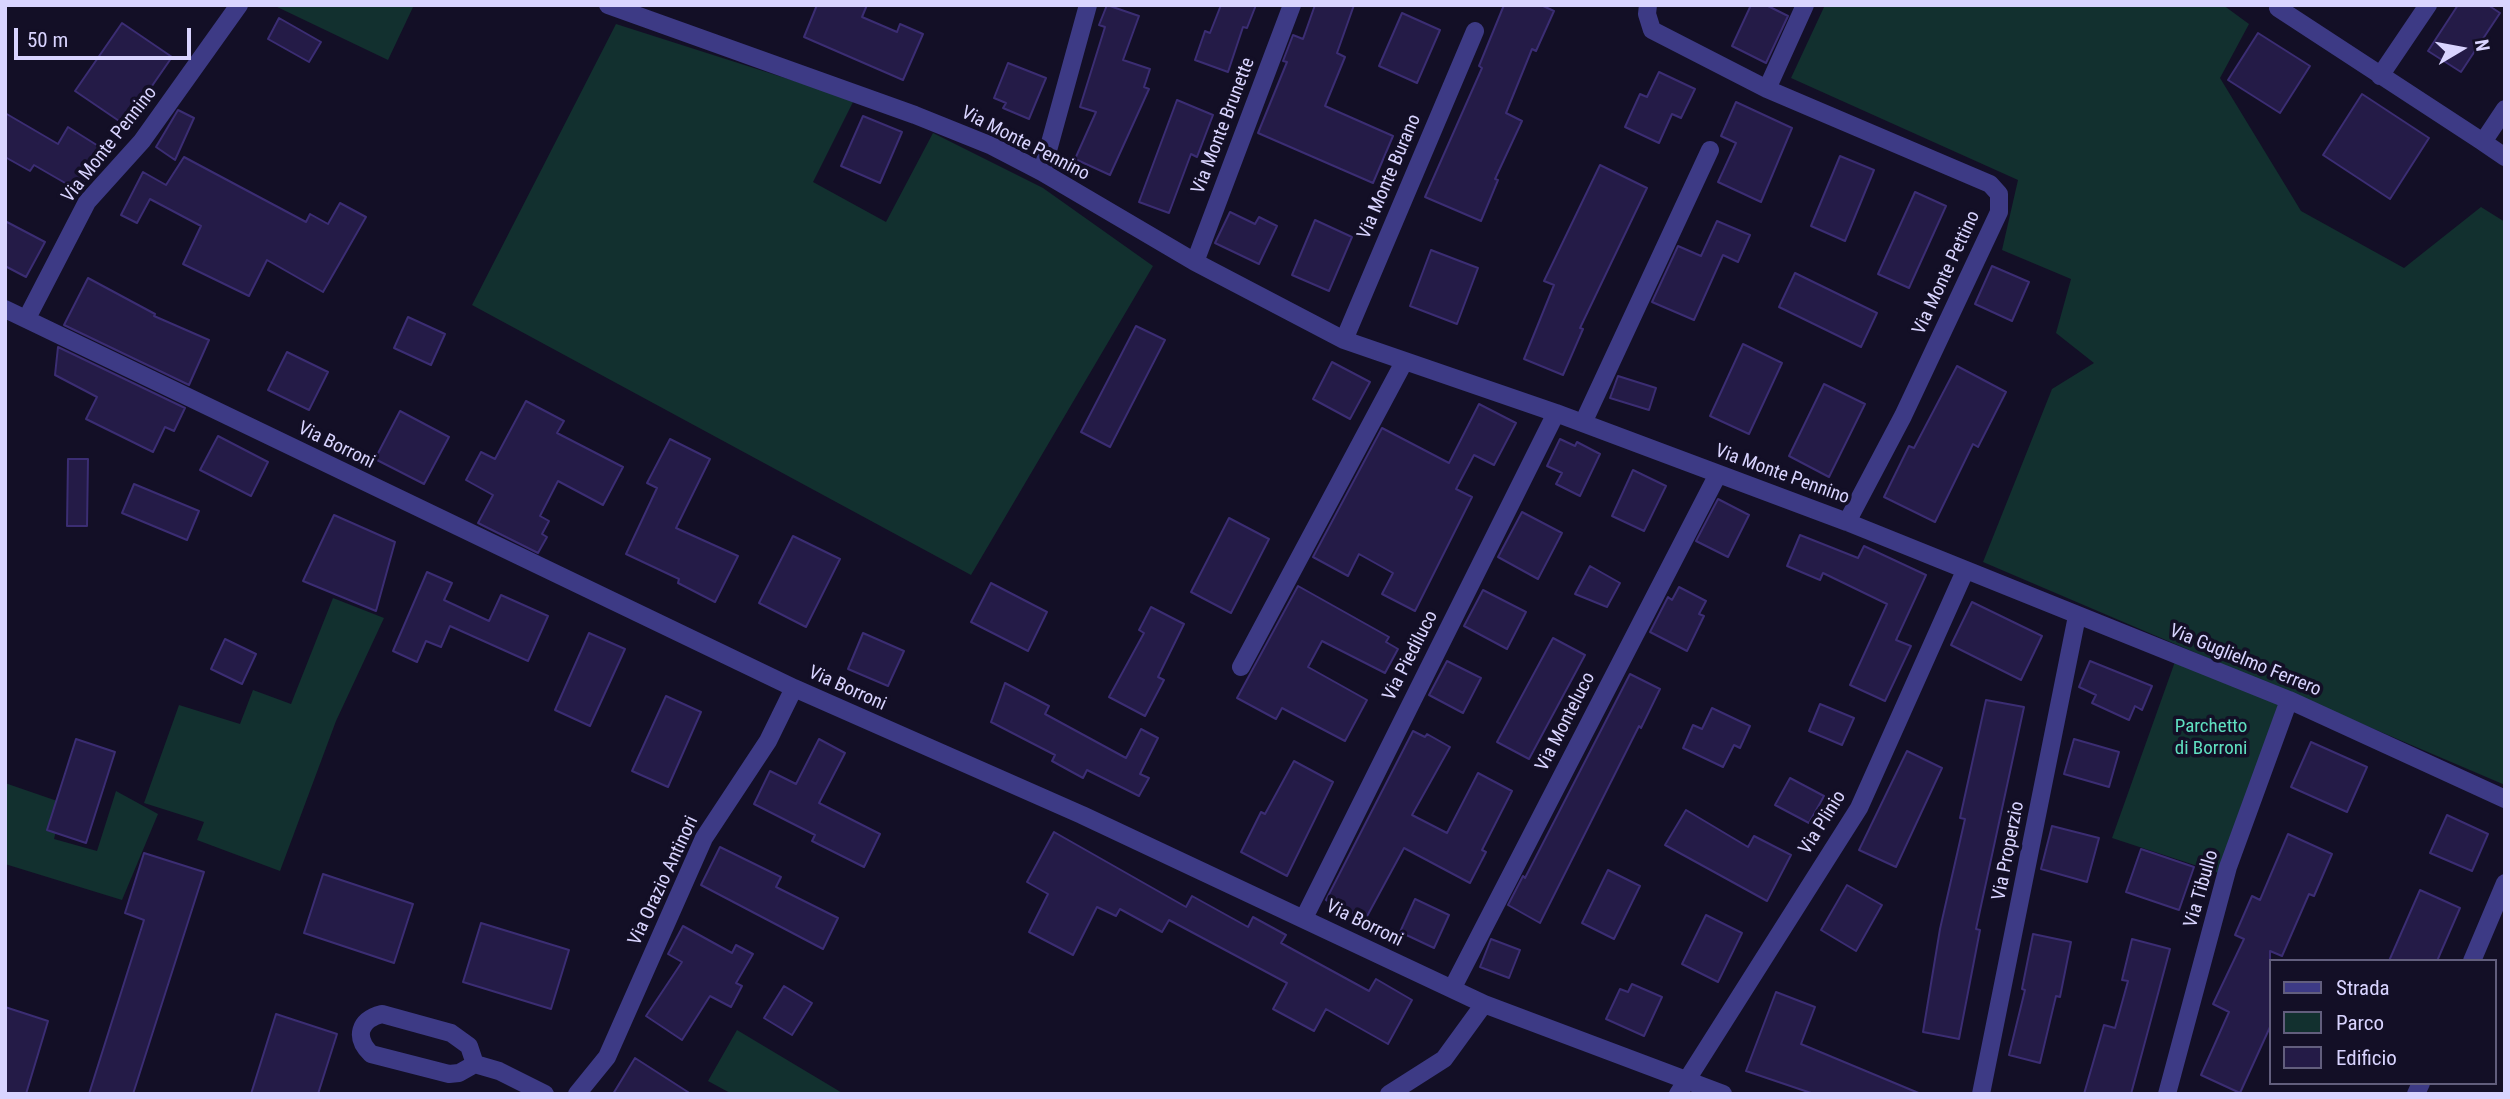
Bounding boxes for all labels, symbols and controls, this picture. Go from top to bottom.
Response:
scale bar [18,14,194,58]
north arrow [2426,14,2496,84]
text: 50 m [27,28,68,52]
text: N [2470,38,2495,53]
street label: Via Monte Brunette [1188,55,1260,197]
street label: Via Monte Pennino [58,82,162,208]
street label: Via Monte Pennino [957,102,1093,186]
street label: Via Monte Burano [1353,111,1427,243]
street label: Via Monte Pettino [1908,207,1986,339]
street label: Via Borroni [294,418,378,474]
street label: Via Monte Pennino [1712,440,1852,510]
street label: Via Piediluco [1379,607,1443,705]
street label: Via Guglielmo Ferrero [2166,620,2324,702]
street label: Via Borroni [805,662,889,716]
street label: Via Monteluco [1531,669,1601,775]
park label: Parchetto di Borroni [2175,716,2247,760]
street label: Via Plinio [1795,787,1851,859]
street label: Via Properzio [1988,800,2030,902]
street label: Via Orazio Antinori [624,813,704,949]
street label: Via Tibullo [2180,848,2224,930]
street label: Via Borroni [1322,896,1406,952]
legend [2268,959,2496,1085]
text: Strada [2336,976,2390,1000]
text: Parco [2336,1011,2384,1035]
text: Edificio [2336,1046,2397,1070]

